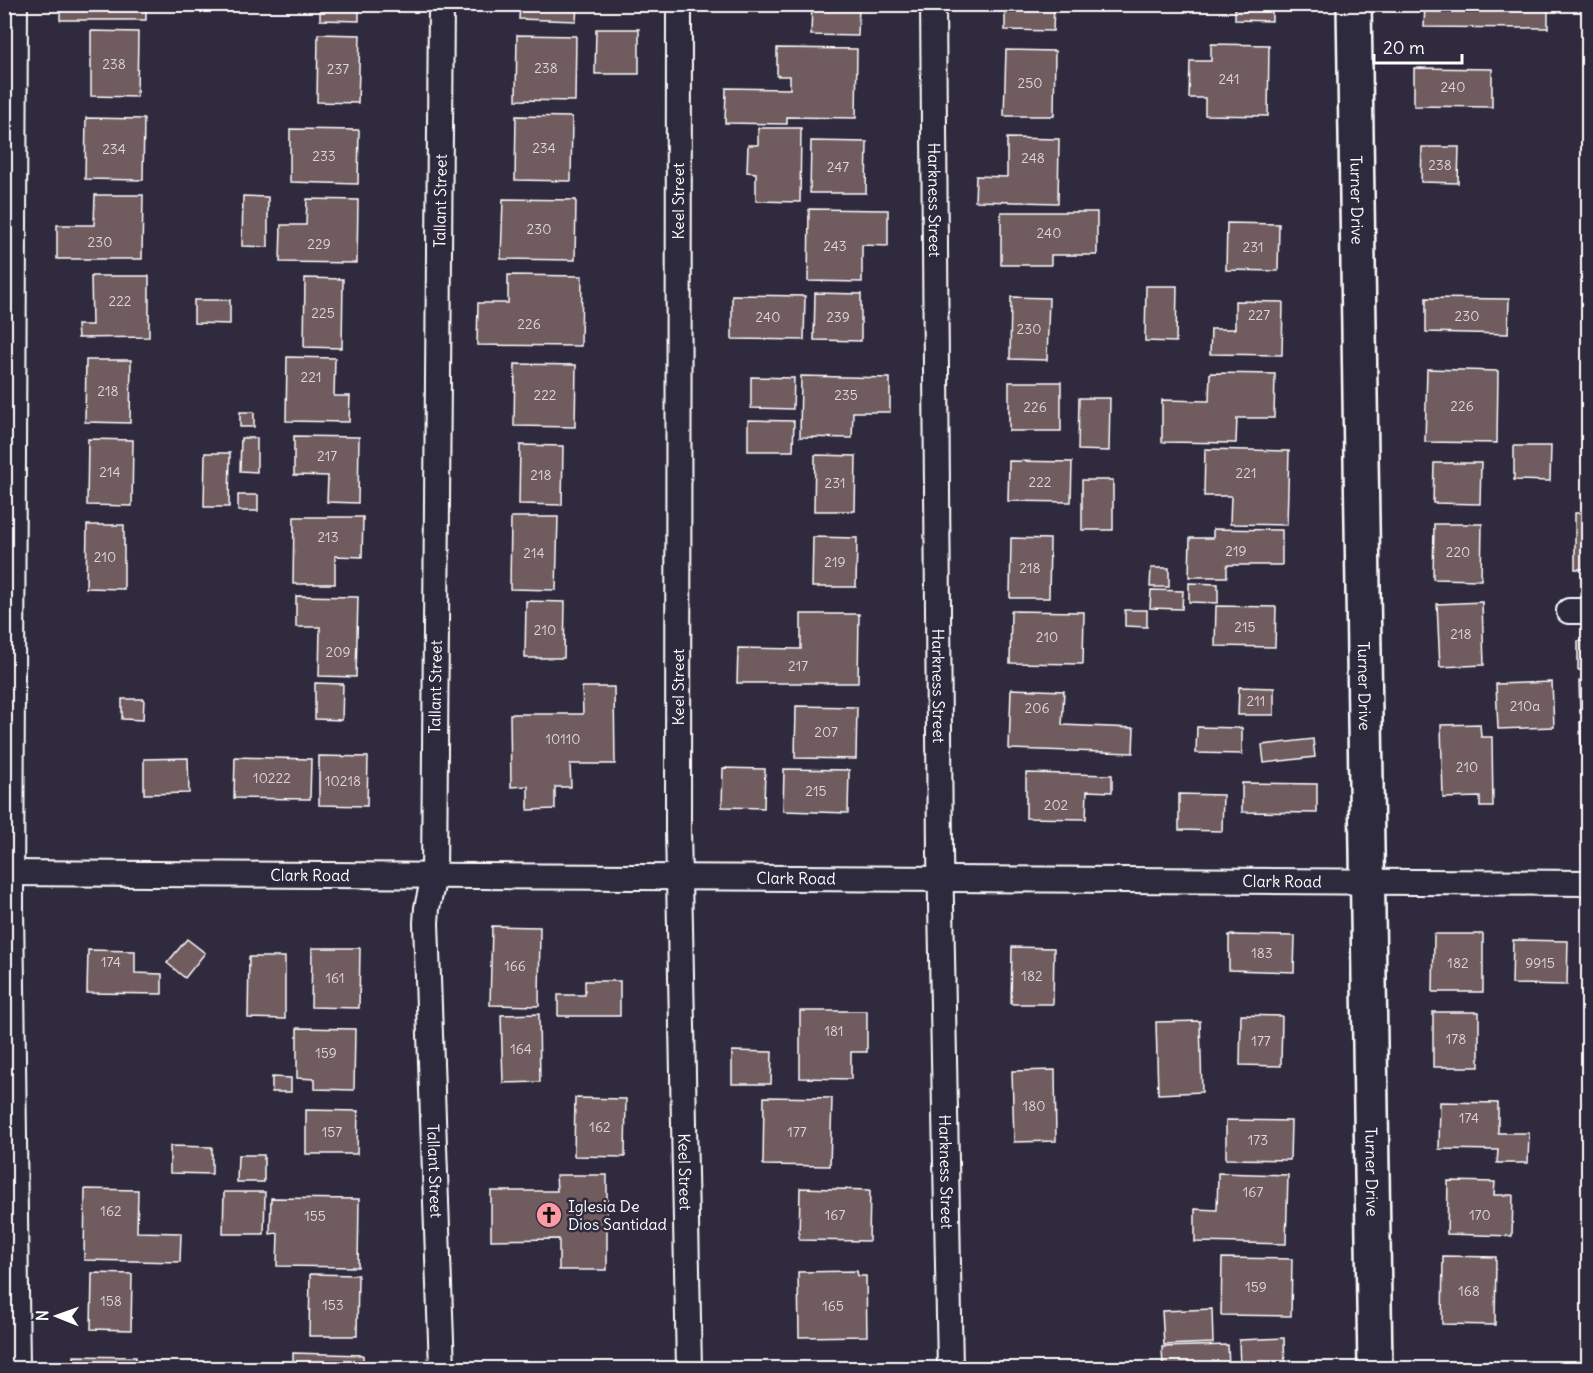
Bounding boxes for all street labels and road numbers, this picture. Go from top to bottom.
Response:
street label: Harkness Street [924,143,945,258]
street label: Tallant Street [429,153,451,248]
street label: Turner Drive [1346,155,1368,245]
street label: Keel Street [668,162,688,239]
street label: Harkness Street [928,629,949,744]
street label: Tallant Street [424,639,446,734]
street label: Turner Drive [1354,641,1375,731]
street label: Keel Street [668,648,688,725]
street label: Clark Road [270,865,350,885]
street label: Clark Road [756,868,836,888]
street label: Clark Road [1242,871,1322,891]
street label: Harkness Street [935,1115,957,1230]
street label: Tallant Street [423,1124,447,1219]
street label: Turner Drive [1361,1127,1383,1217]
street label: Keel Street [674,1133,696,1211]

